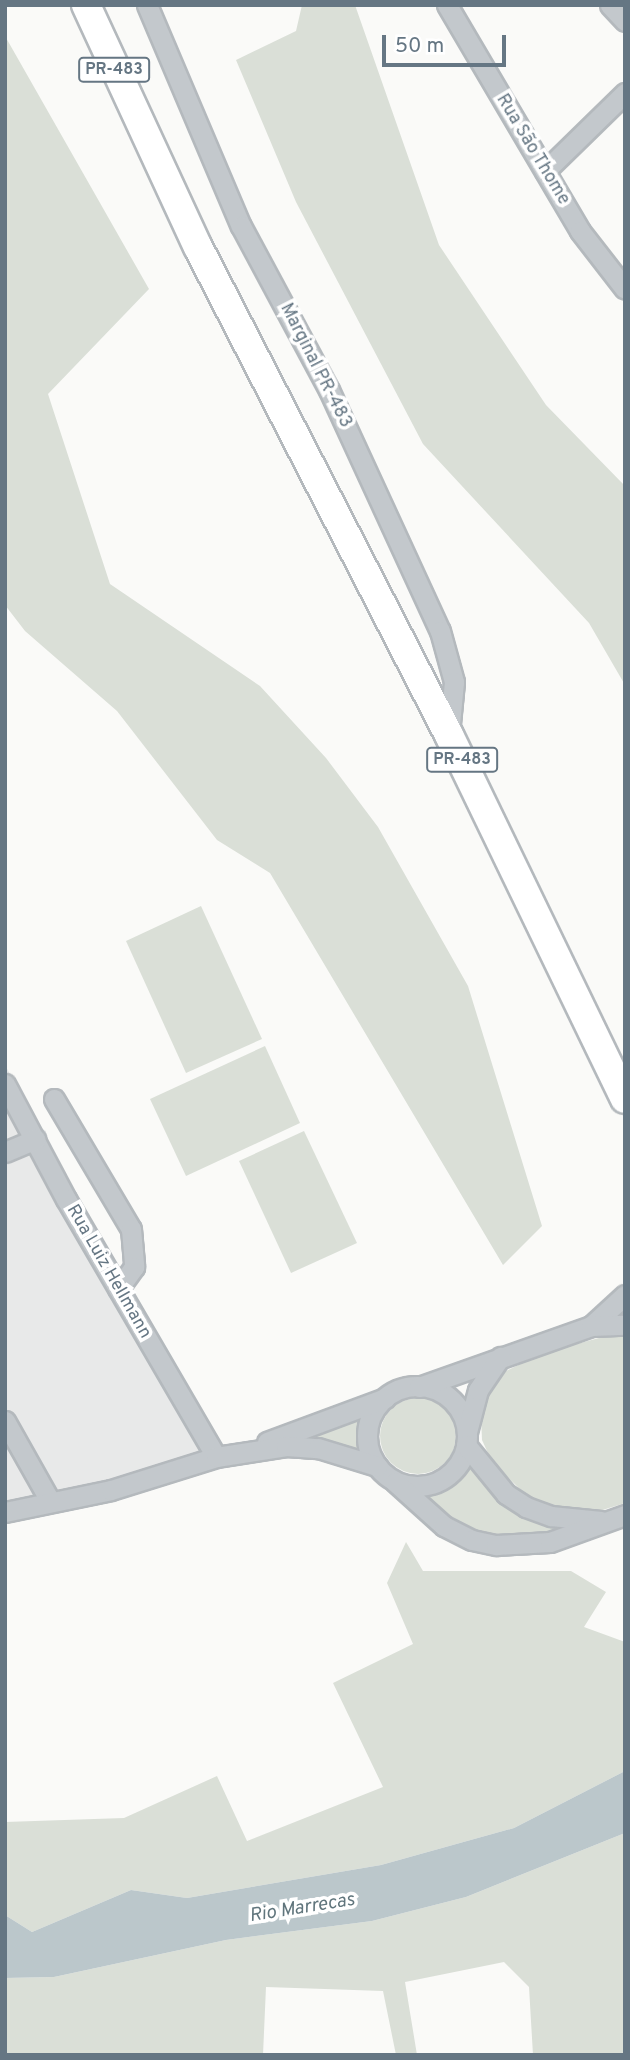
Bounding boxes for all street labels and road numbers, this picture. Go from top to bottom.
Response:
road number: PR-483 [77,58,151,82]
street label: Rua São Thome [490,90,574,210]
street label: Marginal PR-483 [274,300,356,432]
road number: PR-483 [425,748,499,772]
street label: Rua Luiz Hellmann [61,1201,155,1343]

